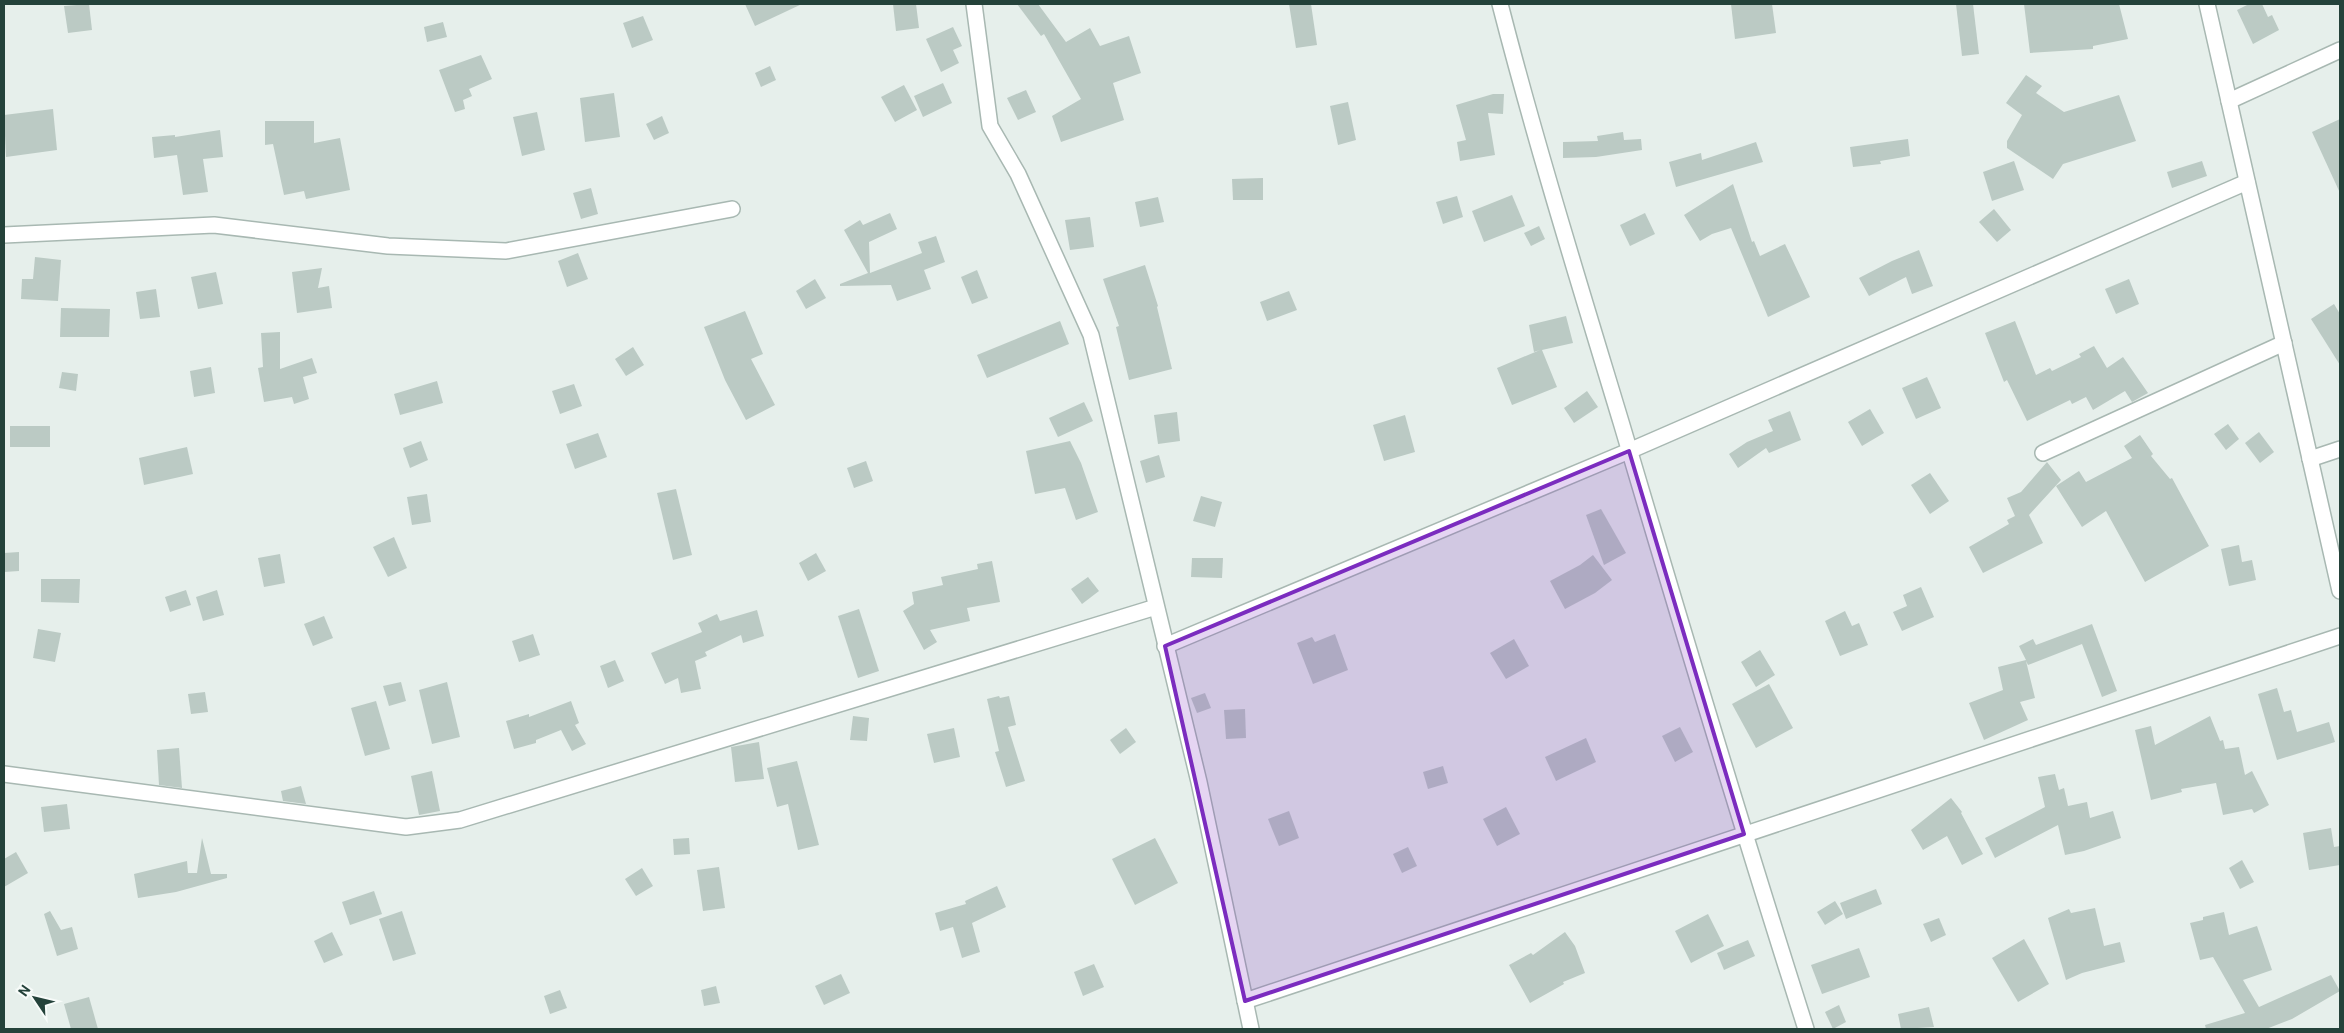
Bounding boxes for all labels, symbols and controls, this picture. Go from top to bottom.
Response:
north arrow [10,973,60,1023]
text: N [15,982,34,999]

